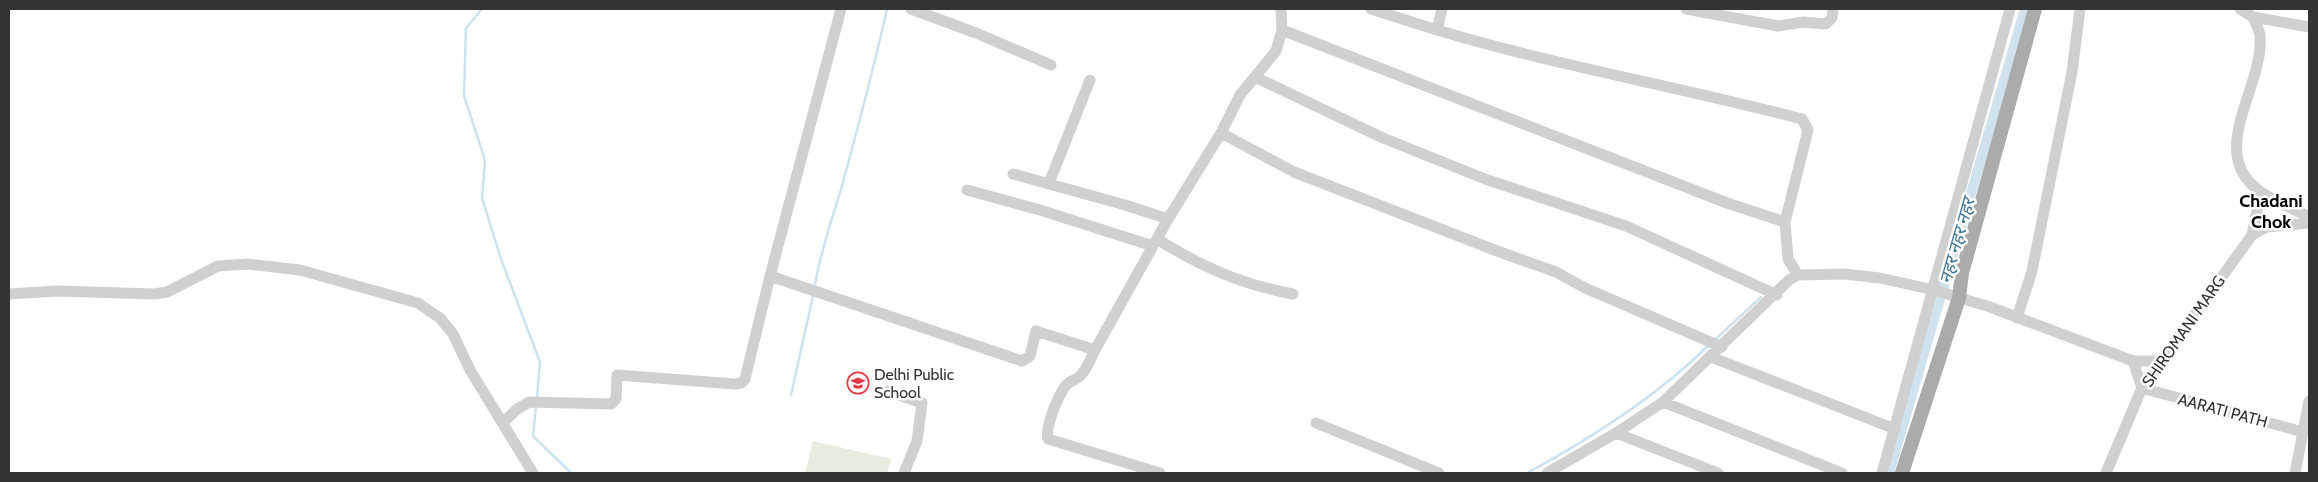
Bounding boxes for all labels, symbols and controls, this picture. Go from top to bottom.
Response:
district label: Chadani Chok [2239,190,2303,233]
water label: नहर नहर नहर [1934,192,1981,286]
street label: SHIROMANI MARG [2138,272,2229,391]
place label: Delhi Public School [874,365,954,402]
school or university icon: Delhi Public School [846,371,870,395]
street label: AARATI PATH [2176,389,2270,432]

